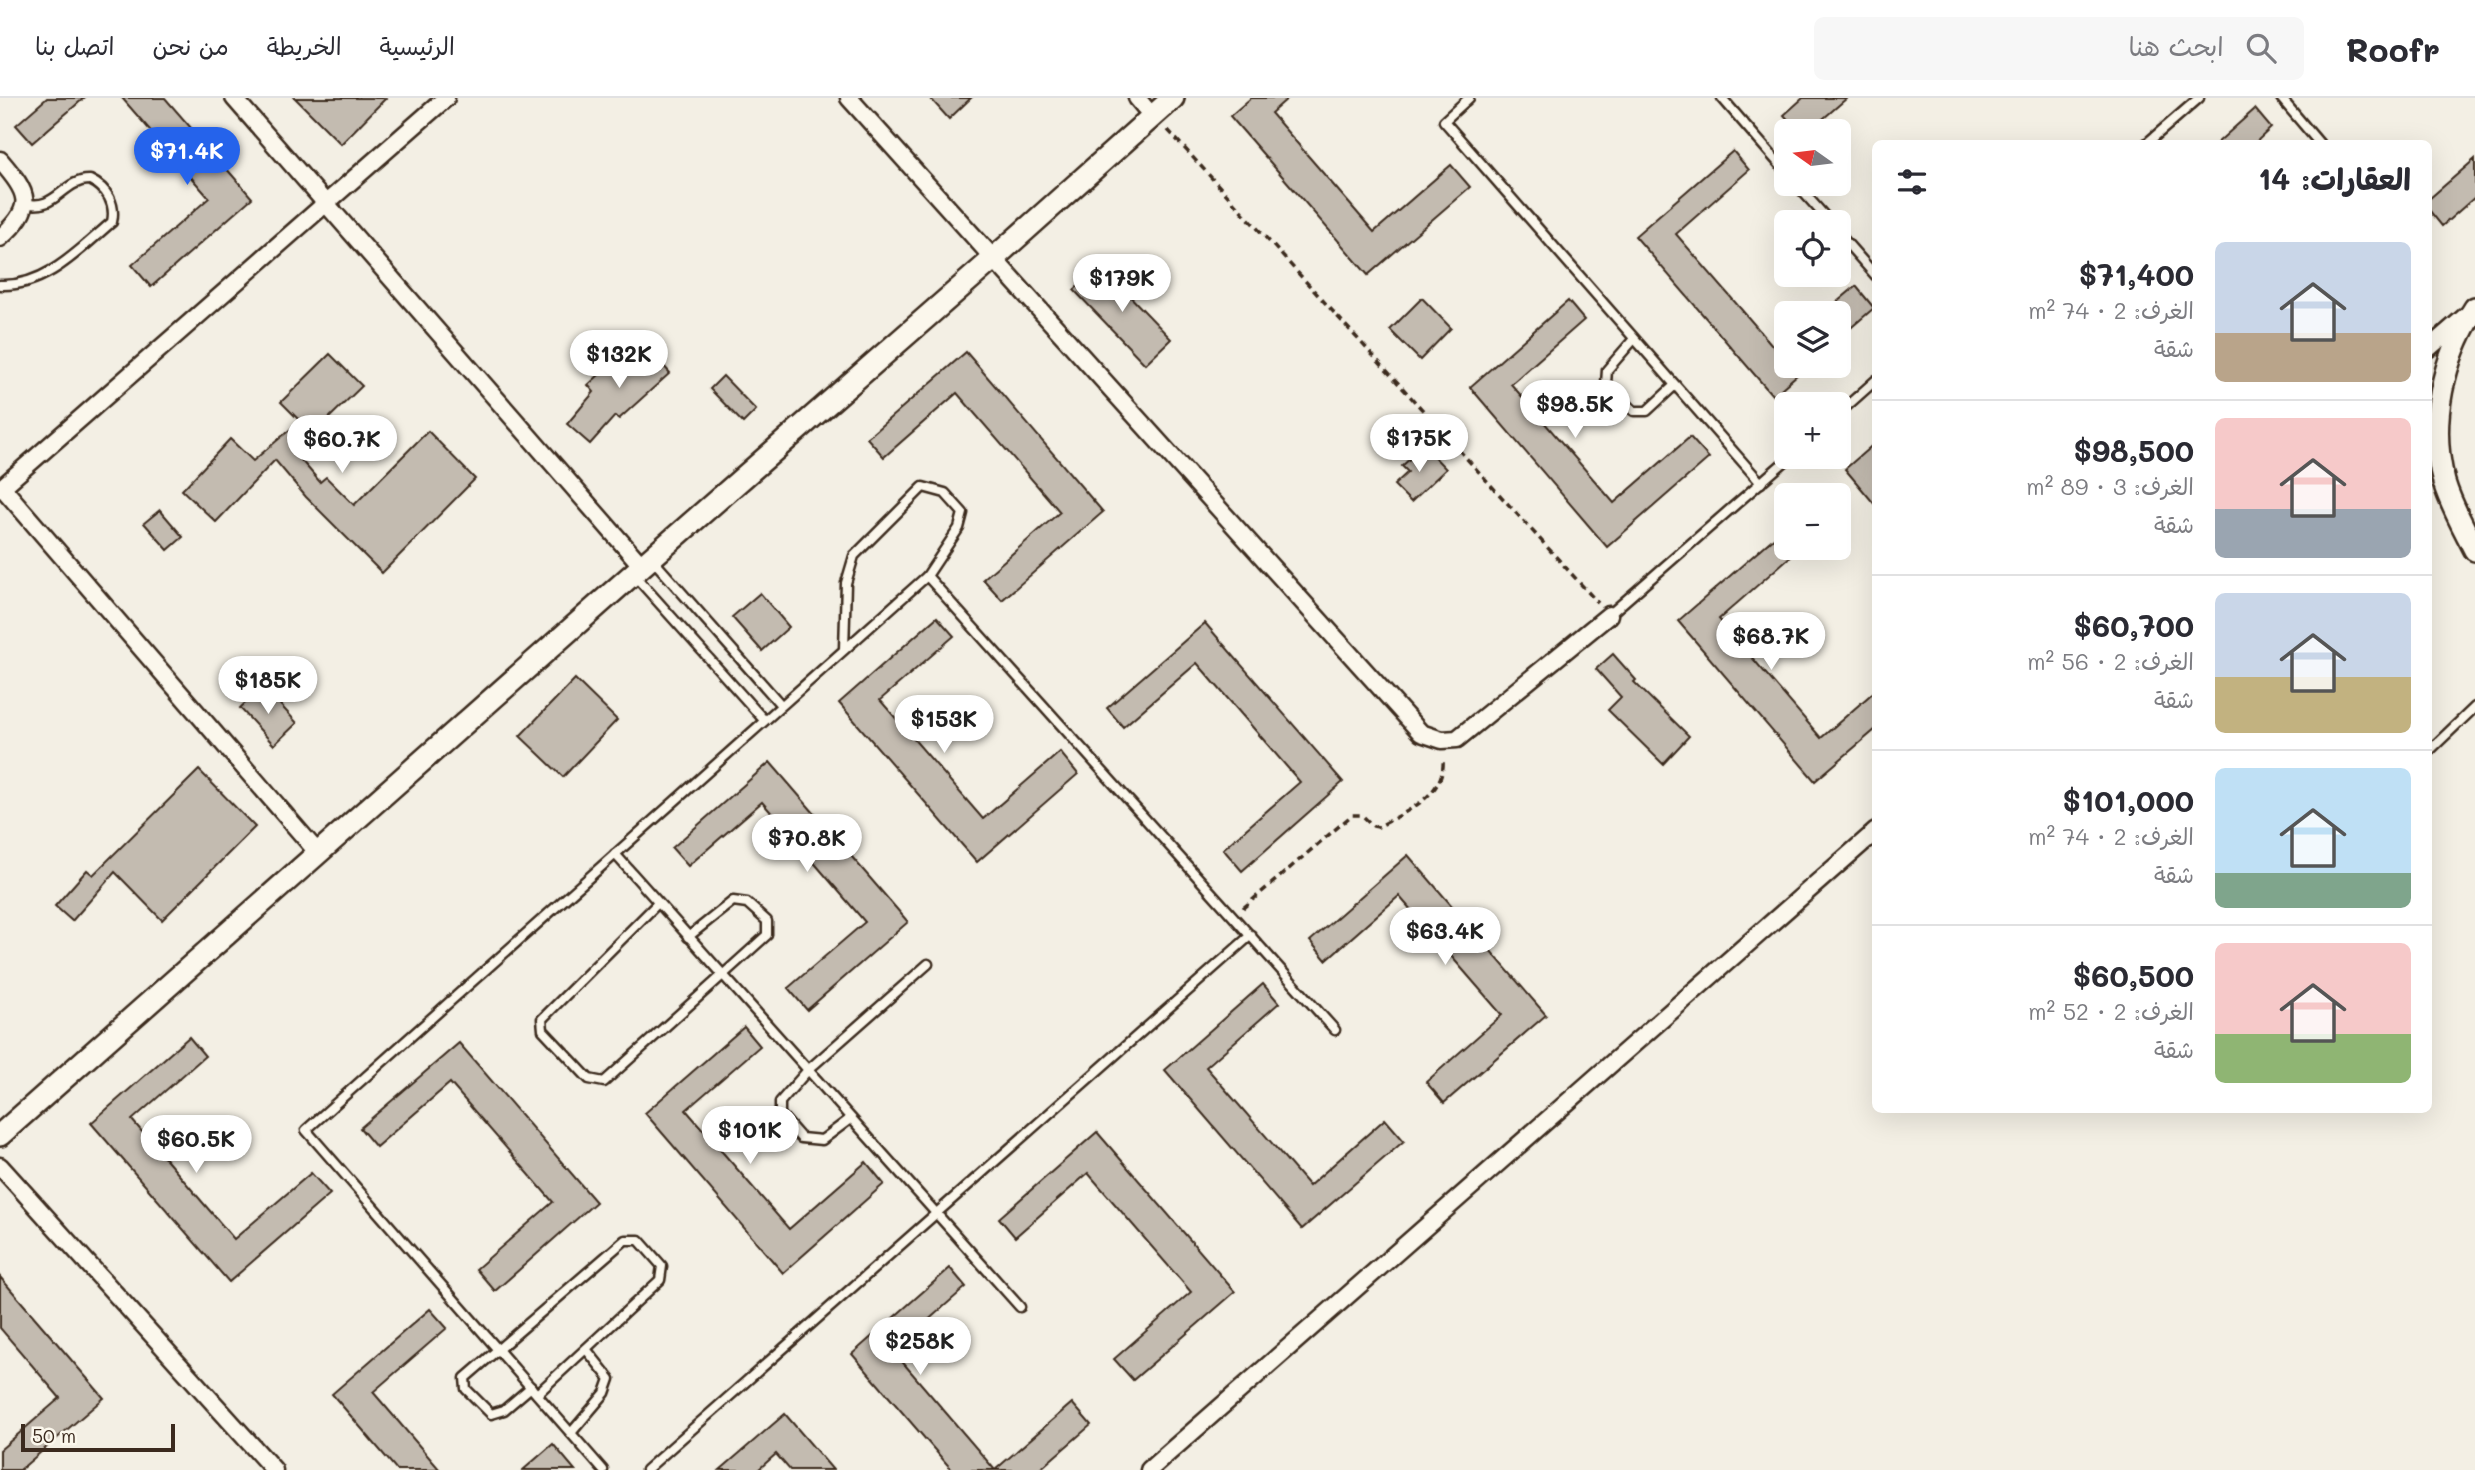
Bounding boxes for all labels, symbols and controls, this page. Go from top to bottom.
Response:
search box [1814,17,2304,80]
text: Roofr [2346,27,2440,70]
text: ابحث هنا [2129,29,2224,63]
icon: search [2242,29,2280,67]
text: اتصل بنا [35,30,114,61]
text: من نحن [152,30,229,61]
text: الخريطة [267,30,342,61]
text: الرئيسية [380,30,455,61]
north arrow [1774,119,1852,196]
map controls [1774,119,1851,560]
pin: $71.4K [130,127,244,187]
text: $71.4K [150,135,224,165]
text: العقارات: 14 [2258,158,2411,198]
icon: filters [1893,163,1931,201]
button: locate [1774,210,1851,287]
pin: $179K [1073,254,1171,314]
text: $71,400 [2079,254,2194,294]
text: $179K [1089,262,1155,292]
icon: home [2271,270,2355,354]
text: الغرف: 2 · 74 m² [2028,295,2194,325]
button: layers [1774,301,1851,378]
pin: $132K [570,330,668,390]
text: شقة [2154,333,2194,363]
text: $132K [586,338,652,368]
pin: $98.5K [1518,380,1632,440]
text: $98.5K [1536,388,1614,418]
button: + [1774,392,1851,469]
pin: $175K [1370,414,1468,474]
pin: $60.7K [285,416,399,475]
text: $175K [1386,422,1452,452]
text: $60.7K [303,423,381,453]
text: $98,500 [2074,430,2194,470]
icon: home [2271,446,2355,530]
text: الغرف: 3 · 89 m² [2026,471,2194,501]
button: − [1774,483,1851,560]
text: شقة [2154,509,2194,539]
text: $60,700 [2074,605,2194,645]
pin: $68.7K [1714,612,1828,672]
text: $68.7K [1732,620,1810,650]
icon: home [2271,621,2355,705]
text: الغرف: 2 · 56 m² [2027,646,2194,676]
pin: $185K [219,656,317,716]
text: $185K [234,664,302,694]
text: شقة [2154,684,2194,714]
pin: $153K [895,696,993,755]
text: $153K [911,703,977,733]
text: $101,000 [2063,780,2194,820]
icon: home [2271,796,2355,880]
pin: $70.8K [750,814,864,874]
text: الغرف: 2 · 74 m² [2028,821,2194,851]
text: $70.8K [768,822,846,852]
text: شقة [2154,859,2194,889]
pin: $63.4K [1388,908,1502,967]
text: $63.4K [1406,915,1484,945]
text: $60,500 [2073,955,2194,995]
icon: home [2271,971,2355,1055]
text: الغرف: 2 · 52 m² [2028,996,2194,1026]
text: شقة [2154,1034,2194,1064]
pin: $101K [701,1107,799,1166]
text: $101K [718,1114,782,1144]
pin: $60.5K [139,1116,253,1175]
text: $60.5K [157,1123,235,1153]
pin: $258K [871,1318,969,1377]
text: $258K [885,1325,955,1355]
scale bar [21,1421,175,1453]
text: 50 m [32,1423,76,1448]

